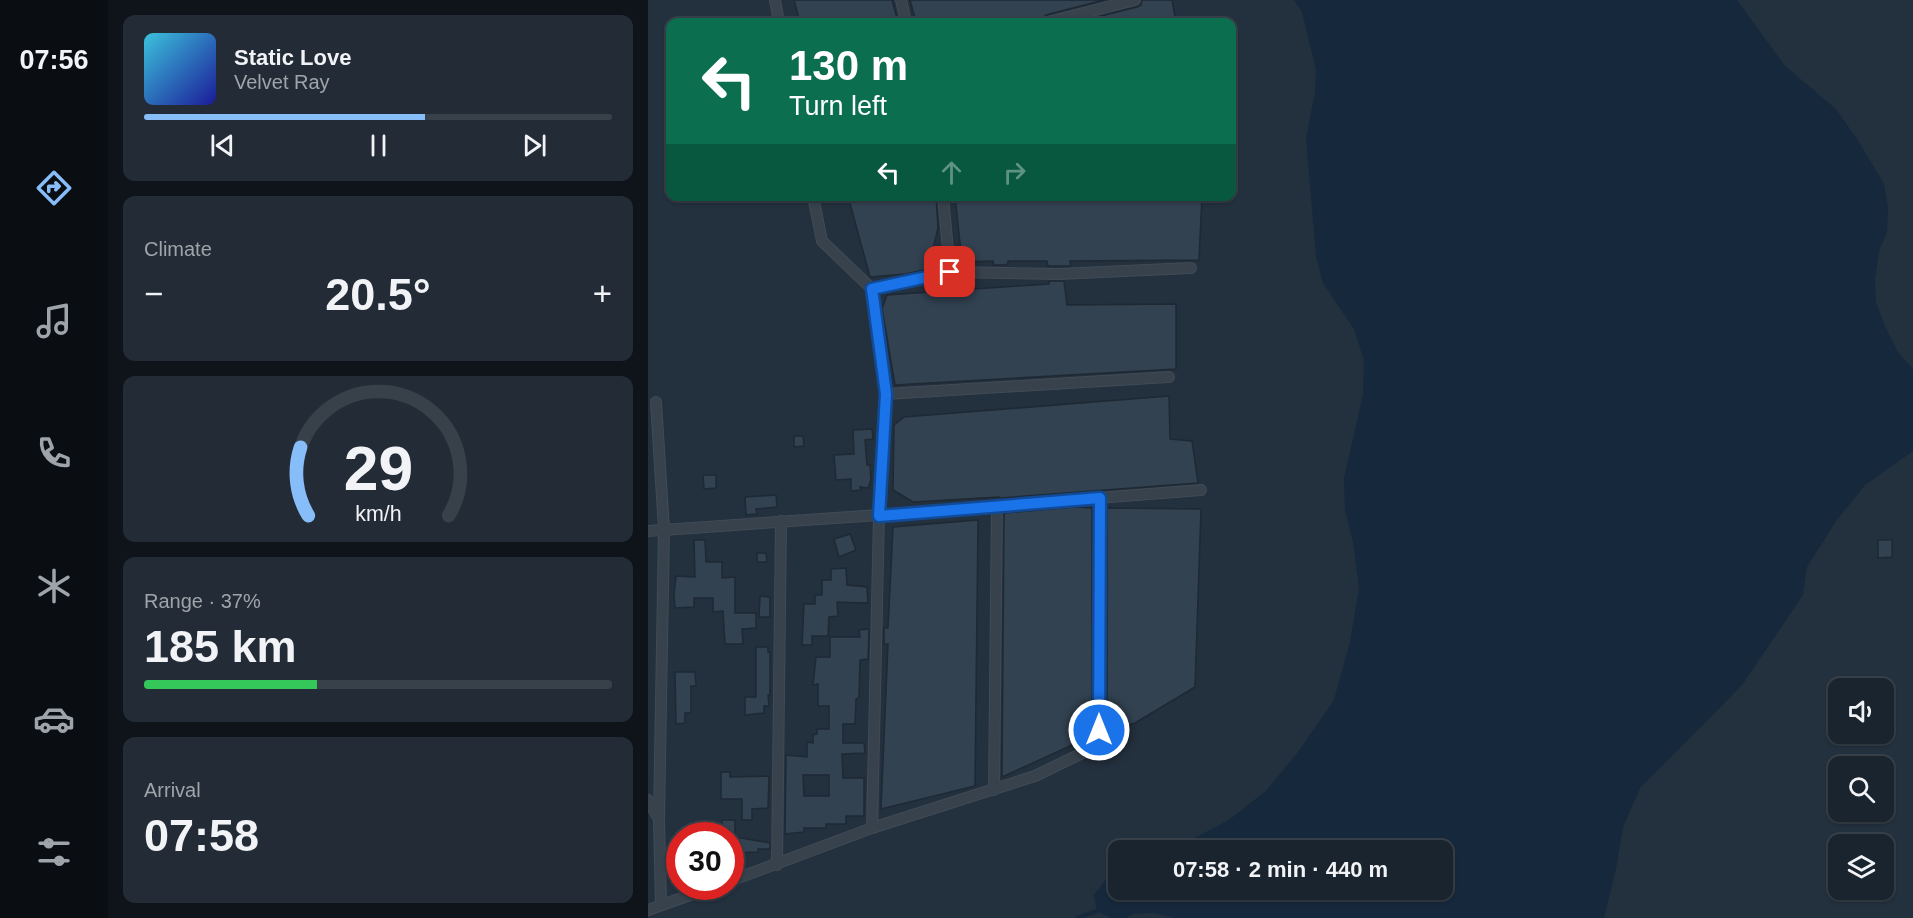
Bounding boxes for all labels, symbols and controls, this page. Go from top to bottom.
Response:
icon: left [690,42,768,120]
text: 130 m [789,42,908,89]
text: 07:56 [19,45,89,75]
text: Static Love [234,45,351,70]
text: Velvet Ray [234,71,330,93]
text: Turn left [789,91,887,121]
icon: previous [206,129,239,162]
icon: pause [362,129,395,162]
icon: next [518,129,551,162]
icon: left [872,156,905,189]
icon: ahead [935,156,968,189]
icon: right [998,156,1031,189]
icon: directions [33,167,75,209]
text: Climate [144,238,212,260]
pin [924,246,975,297]
icon: arrive [933,255,966,288]
text: 20.5° [325,269,431,320]
text: − [144,275,163,312]
text: + [593,275,612,312]
icon: music [33,300,75,342]
icon: phone [33,432,75,474]
text: 29 [343,434,413,503]
text: km/h [355,502,401,526]
icon: climate [33,565,75,607]
text: Range · 37% [144,590,261,612]
text: 185 km [144,621,297,672]
map controls [1828,678,1894,900]
button: sound [1828,678,1894,744]
icon: car [33,698,75,740]
position arrow [1067,698,1131,762]
button: search [1828,756,1894,822]
text: Arrival [144,779,201,801]
text: 07:58 [144,810,259,861]
speed limit sign: 30 [666,822,744,900]
icon: filters [33,831,75,873]
button: layers [1828,834,1894,900]
text: 07:58 · 2 min · 440 m [1173,857,1388,882]

